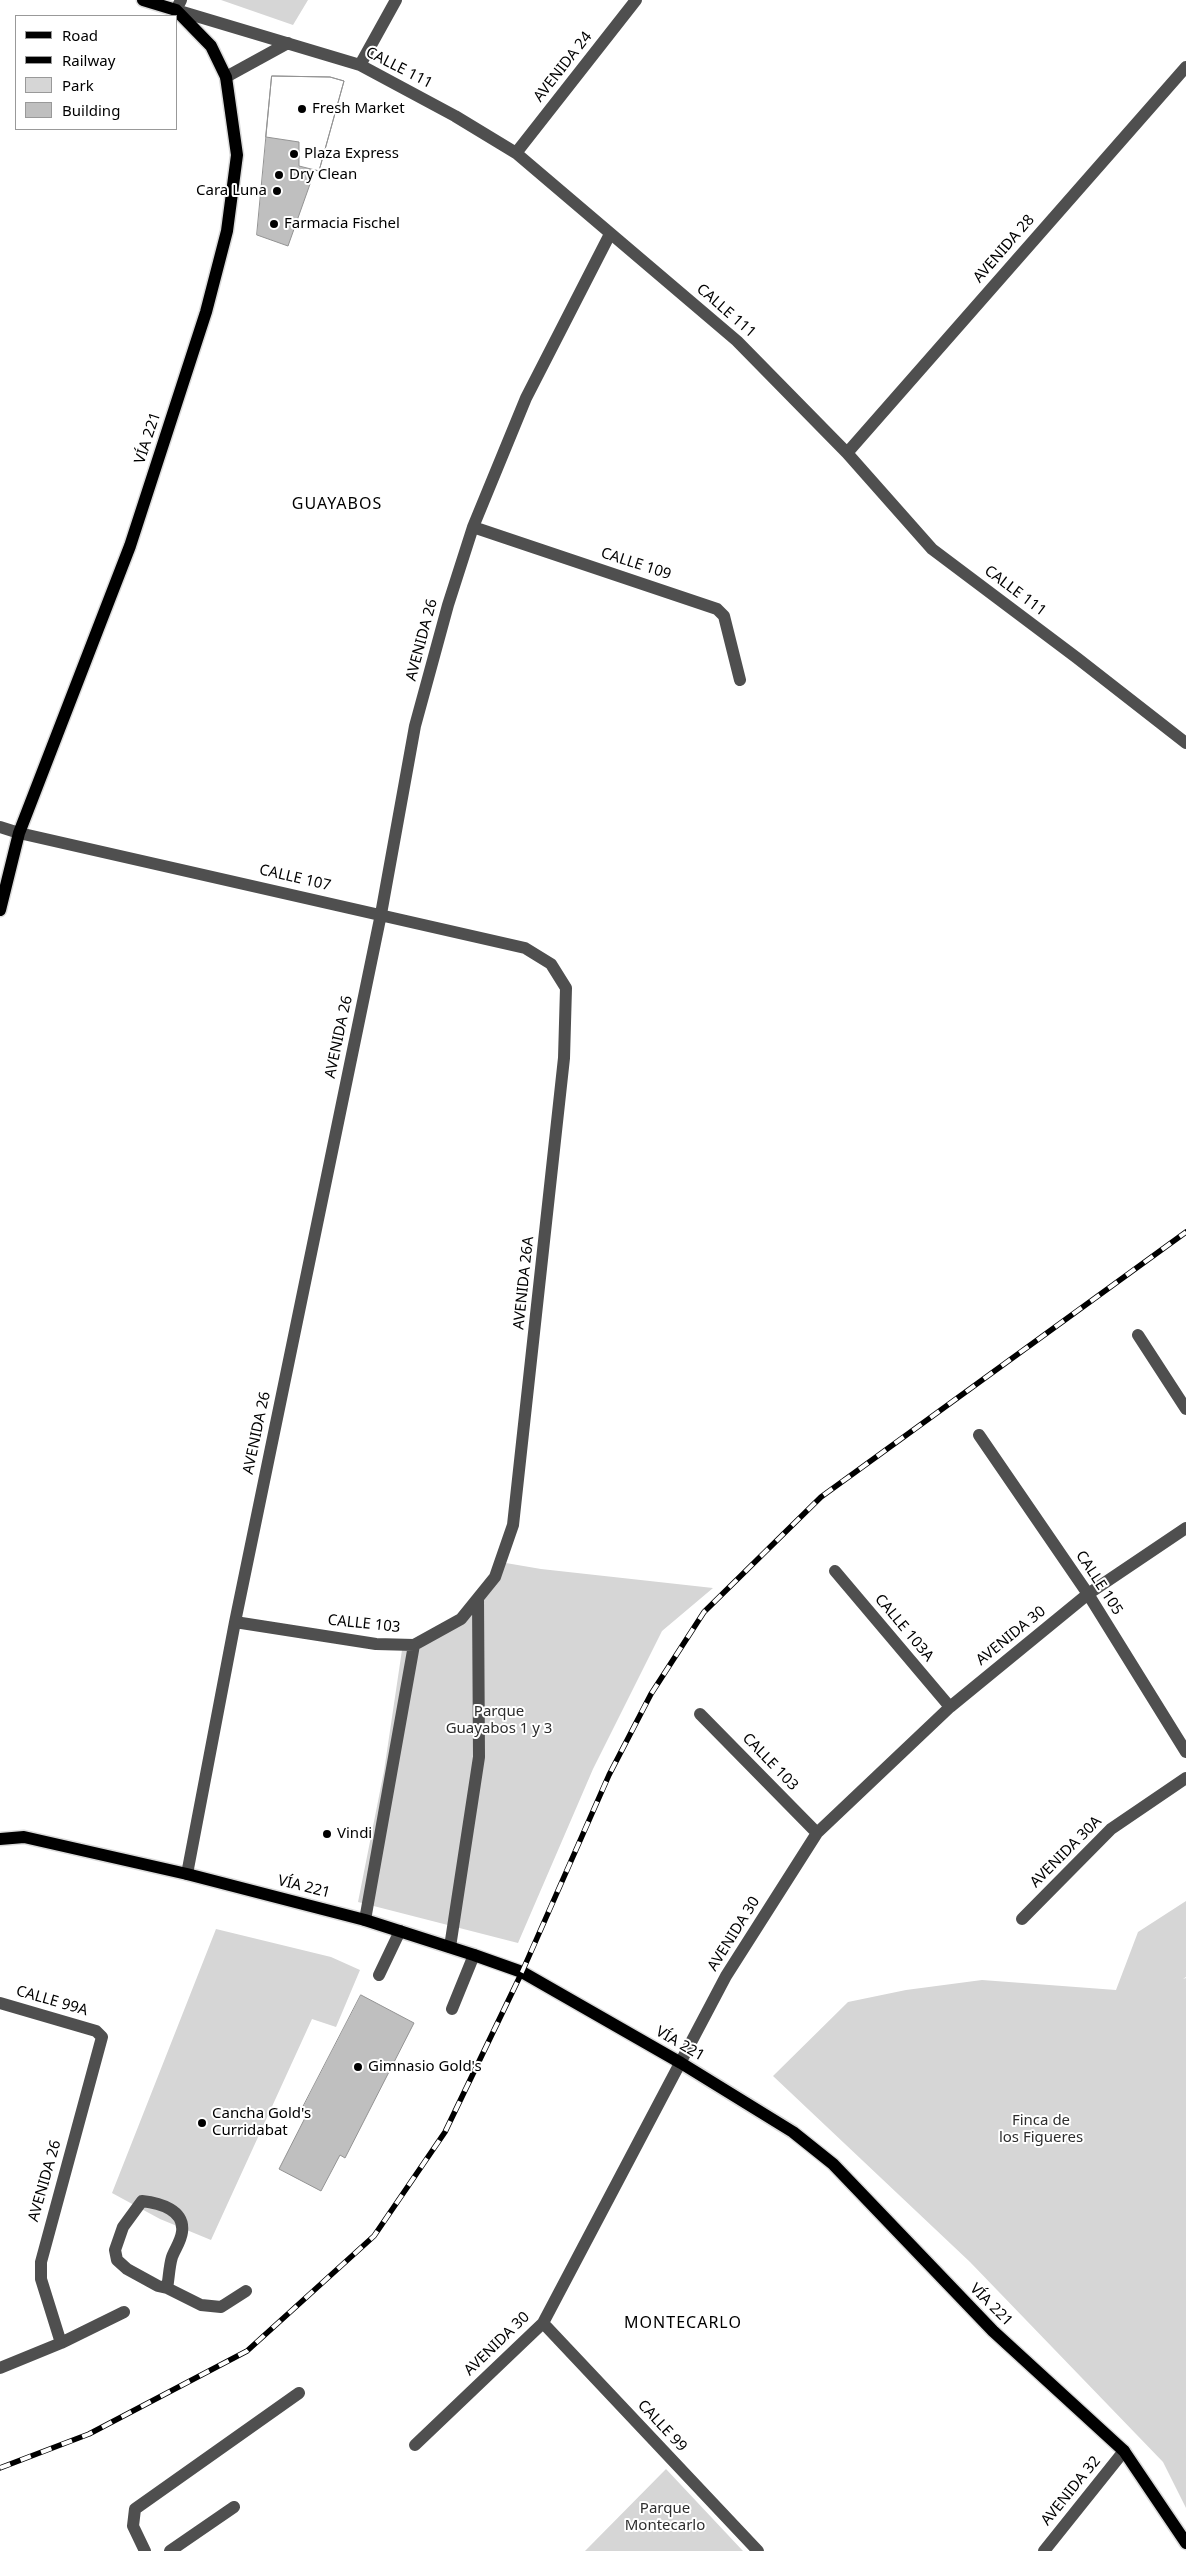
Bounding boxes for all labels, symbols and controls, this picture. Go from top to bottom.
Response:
legend [15,15,178,130]
text: Road [62,25,98,45]
street label: AVENIDA 24 [530,28,596,106]
street label: CALLE 111 [362,43,436,93]
text: Railway [62,50,115,70]
text: Park [62,75,94,95]
text: Building [62,100,120,120]
place label: Fresh Market [312,100,405,118]
marker: Fresh Market [296,103,308,115]
place label: Plaza Express [304,145,399,163]
marker: Plaza Express [288,148,300,160]
place label: Dry Clean [289,166,357,184]
marker: Dry Clean [273,169,285,181]
place label: Cara Luna [196,182,267,200]
marker: Cara Luna [271,185,283,197]
street label: AVENIDA 28 [970,211,1038,287]
place label: Farmacia Fischel [284,215,400,233]
marker: Farmacia Fischel [268,218,280,230]
street label: CALLE 111 [693,280,759,342]
street label: VÍA 221 [131,410,165,466]
district label: GUAYABOS [291,494,383,514]
street label: CALLE 109 [599,544,673,584]
street label: CALLE 111 [981,562,1049,620]
street label: AVENIDA 26 [402,597,442,683]
street label: CALLE 107 [258,861,332,895]
street label: AVENIDA 26 [321,994,357,1080]
street label: AVENIDA 26A [510,1235,538,1331]
street label: AVENIDA 26 [239,1390,275,1476]
street label: CALLE 105 [1072,1548,1126,1618]
street label: CALLE 103A [871,1591,937,1665]
street label: AVENIDA 30 [973,1603,1049,1669]
street label: CALLE 103 [327,1611,401,1637]
park label: Parque Guayabos 1 y 3 [446,1703,552,1738]
street label: CALLE 103 [738,1730,802,1794]
street label: AVENIDA 30A [1027,1813,1105,1891]
place label: Vindi [337,1825,372,1843]
marker: Vindi [321,1828,333,1840]
street label: VÍA 221 [276,1872,332,1902]
street label: AVENIDA 30 [704,1894,764,1974]
street label: CALLE 99A [14,1982,90,2020]
street label: VÍA 221 [652,2023,708,2065]
place label: Gimnasio Gold's [368,2058,482,2076]
marker: Gimnasio Gold's [352,2061,364,2073]
place label: Cancha Gold's Curridabat [212,2105,311,2140]
park label: Finca de los Figueres [999,2112,1083,2147]
marker: Cancha Gold's Curridabat [196,2117,208,2129]
street label: AVENIDA 26 [25,2138,65,2224]
street label: VÍA 221 [966,2280,1016,2330]
street label: AVENIDA 30 [460,2308,534,2380]
district label: MONTECARLO [623,2313,743,2333]
street label: CALLE 99 [634,2396,690,2456]
street label: AVENIDA 32 [1038,2453,1104,2529]
park label: Parque Montecarlo [625,2500,705,2535]

